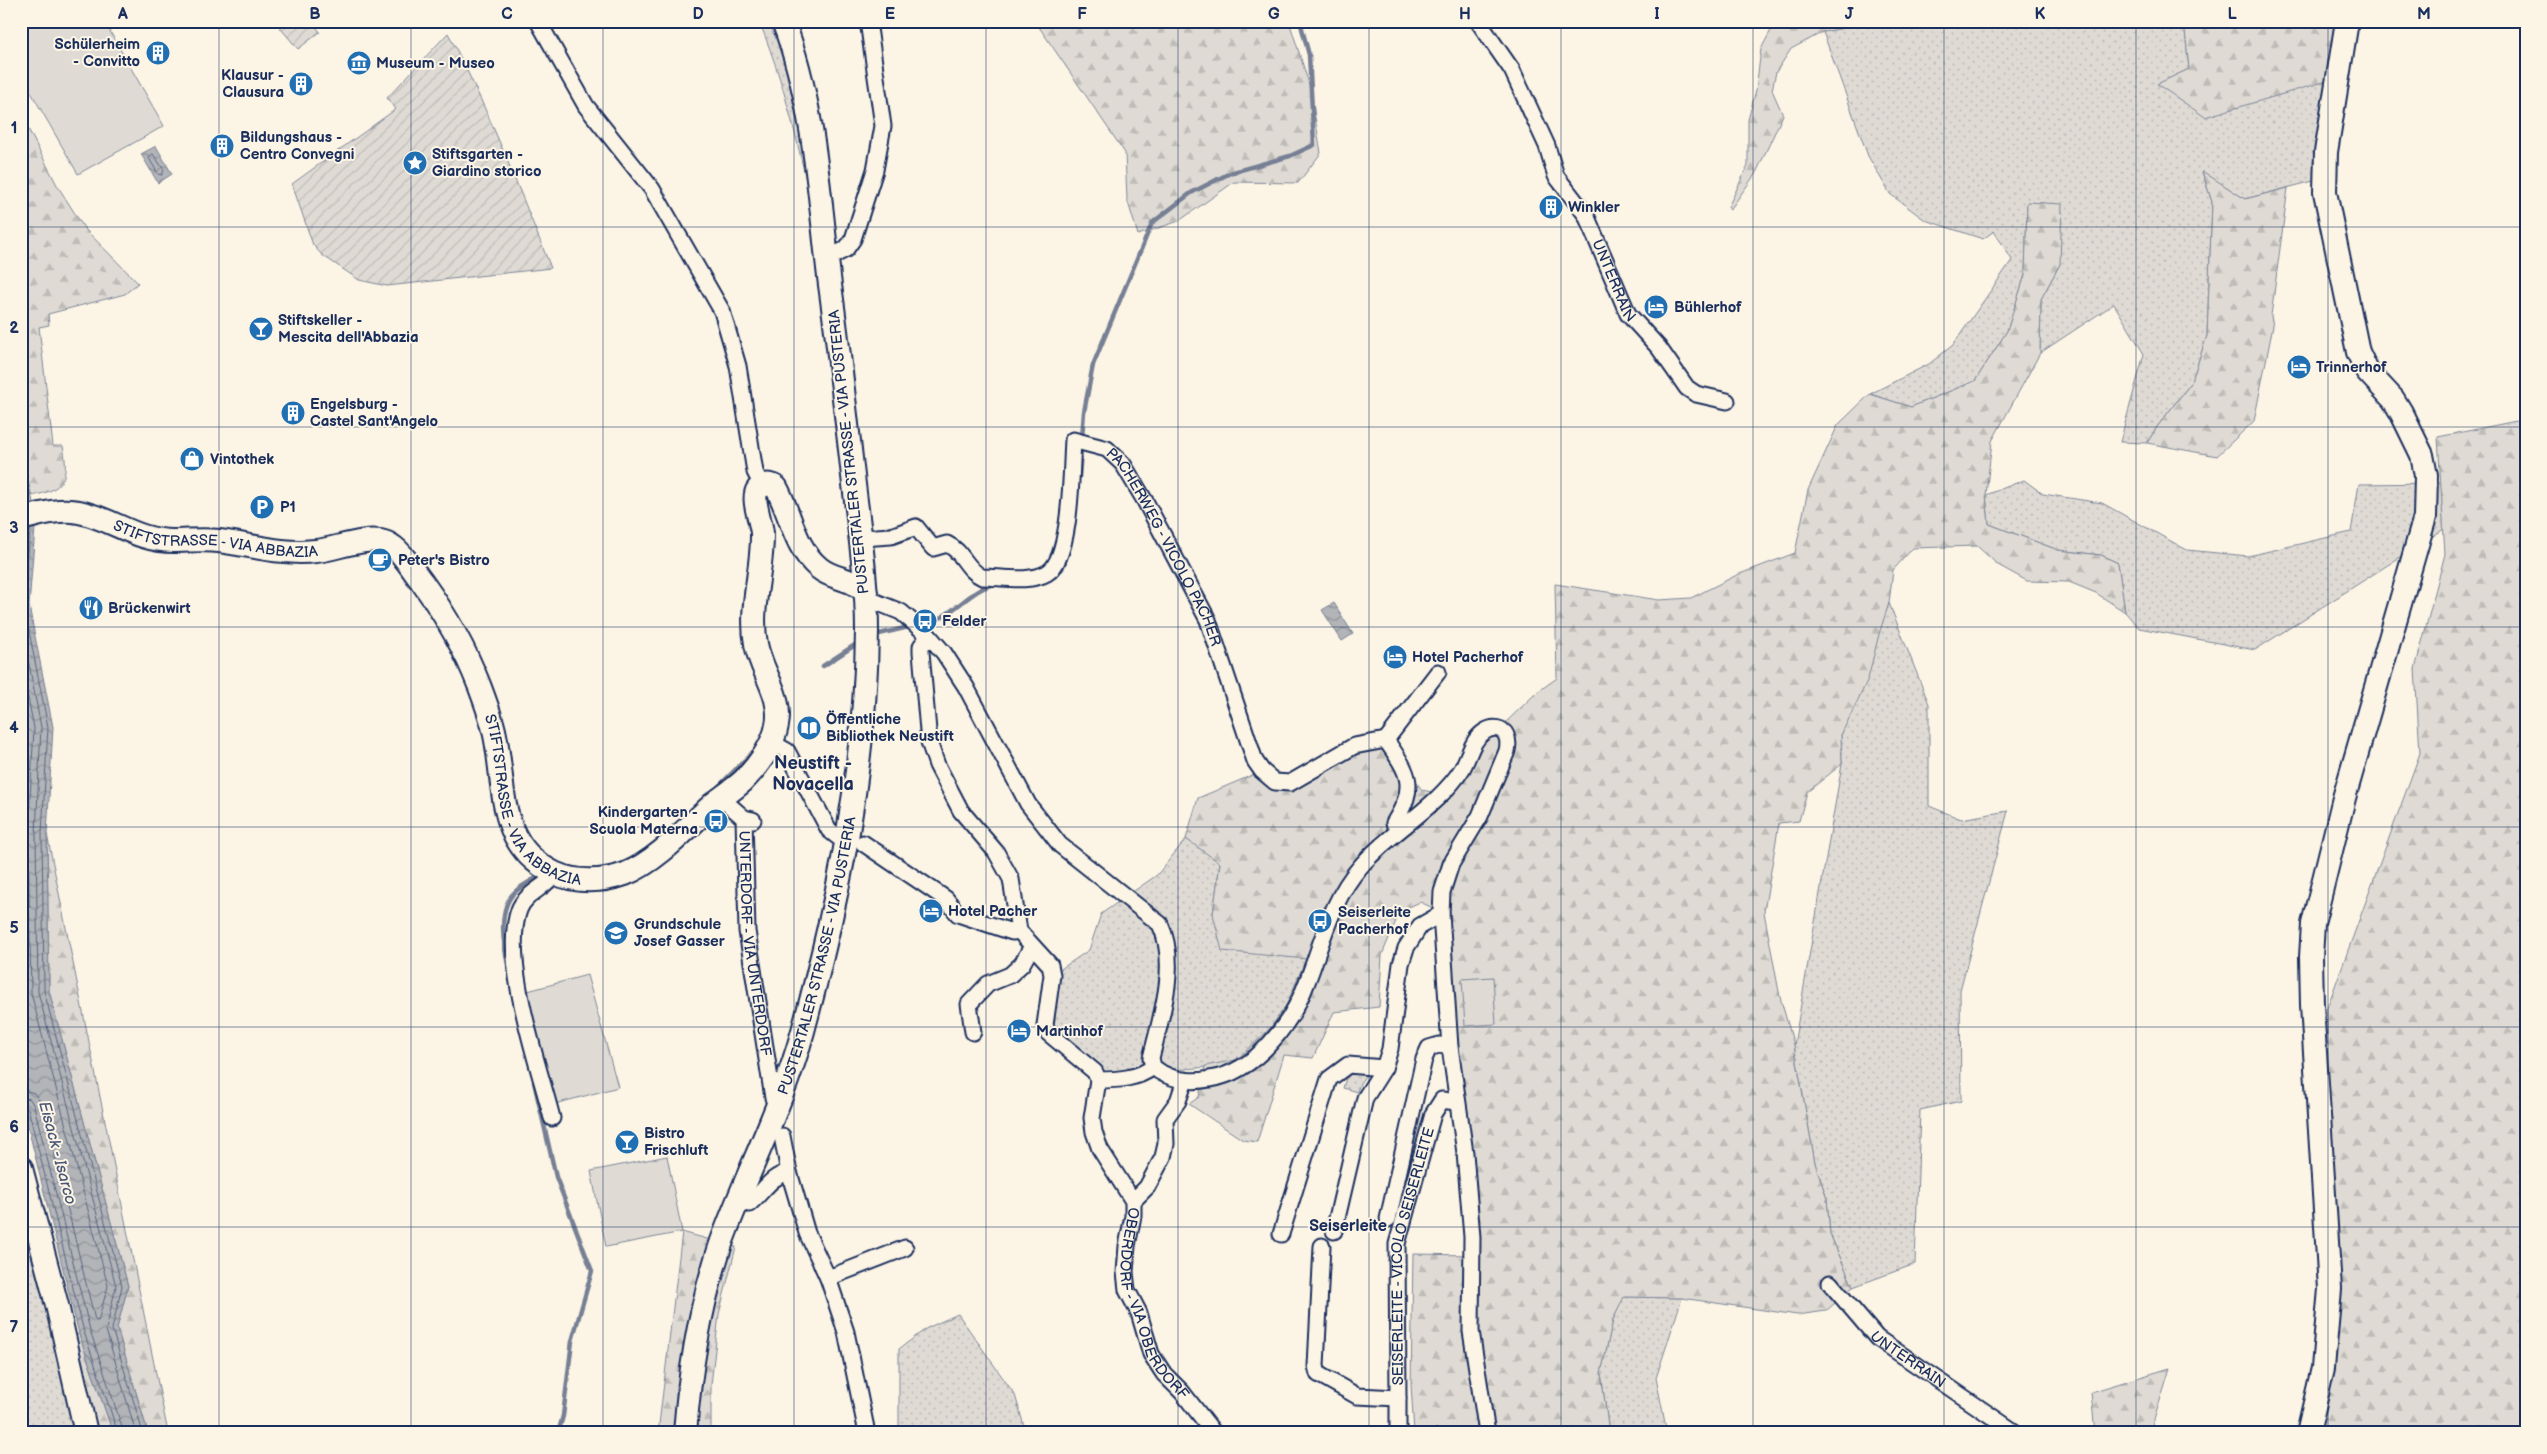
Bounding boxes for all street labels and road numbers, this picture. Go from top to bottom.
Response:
street label: UNTERRAIN [1588,236,1640,326]
street label: PUSTERTALER STRASSE - VIA PUSTERIA [825,308,873,595]
street label: PACHERWEG - VICOLO PACHER [1102,444,1226,649]
street label: STIFTSTRASSE - VIA ABBAZIA [110,516,319,561]
street label: STIFTSTRASSE - VIA ABBAZIA [481,712,583,890]
street label: PUSTERTALER STRASSE - VIA PUSTERIA [773,814,860,1097]
street label: UNTERDORF - VIA UNTERDORF [735,830,776,1057]
street label: SEISERLEITE - VICOLO SEISERLEITE [1387,1125,1438,1385]
street label: OBERDORF - VIA OBERDORF [1115,1207,1193,1403]
street label: UNTERRAIN [1866,1327,1950,1392]

